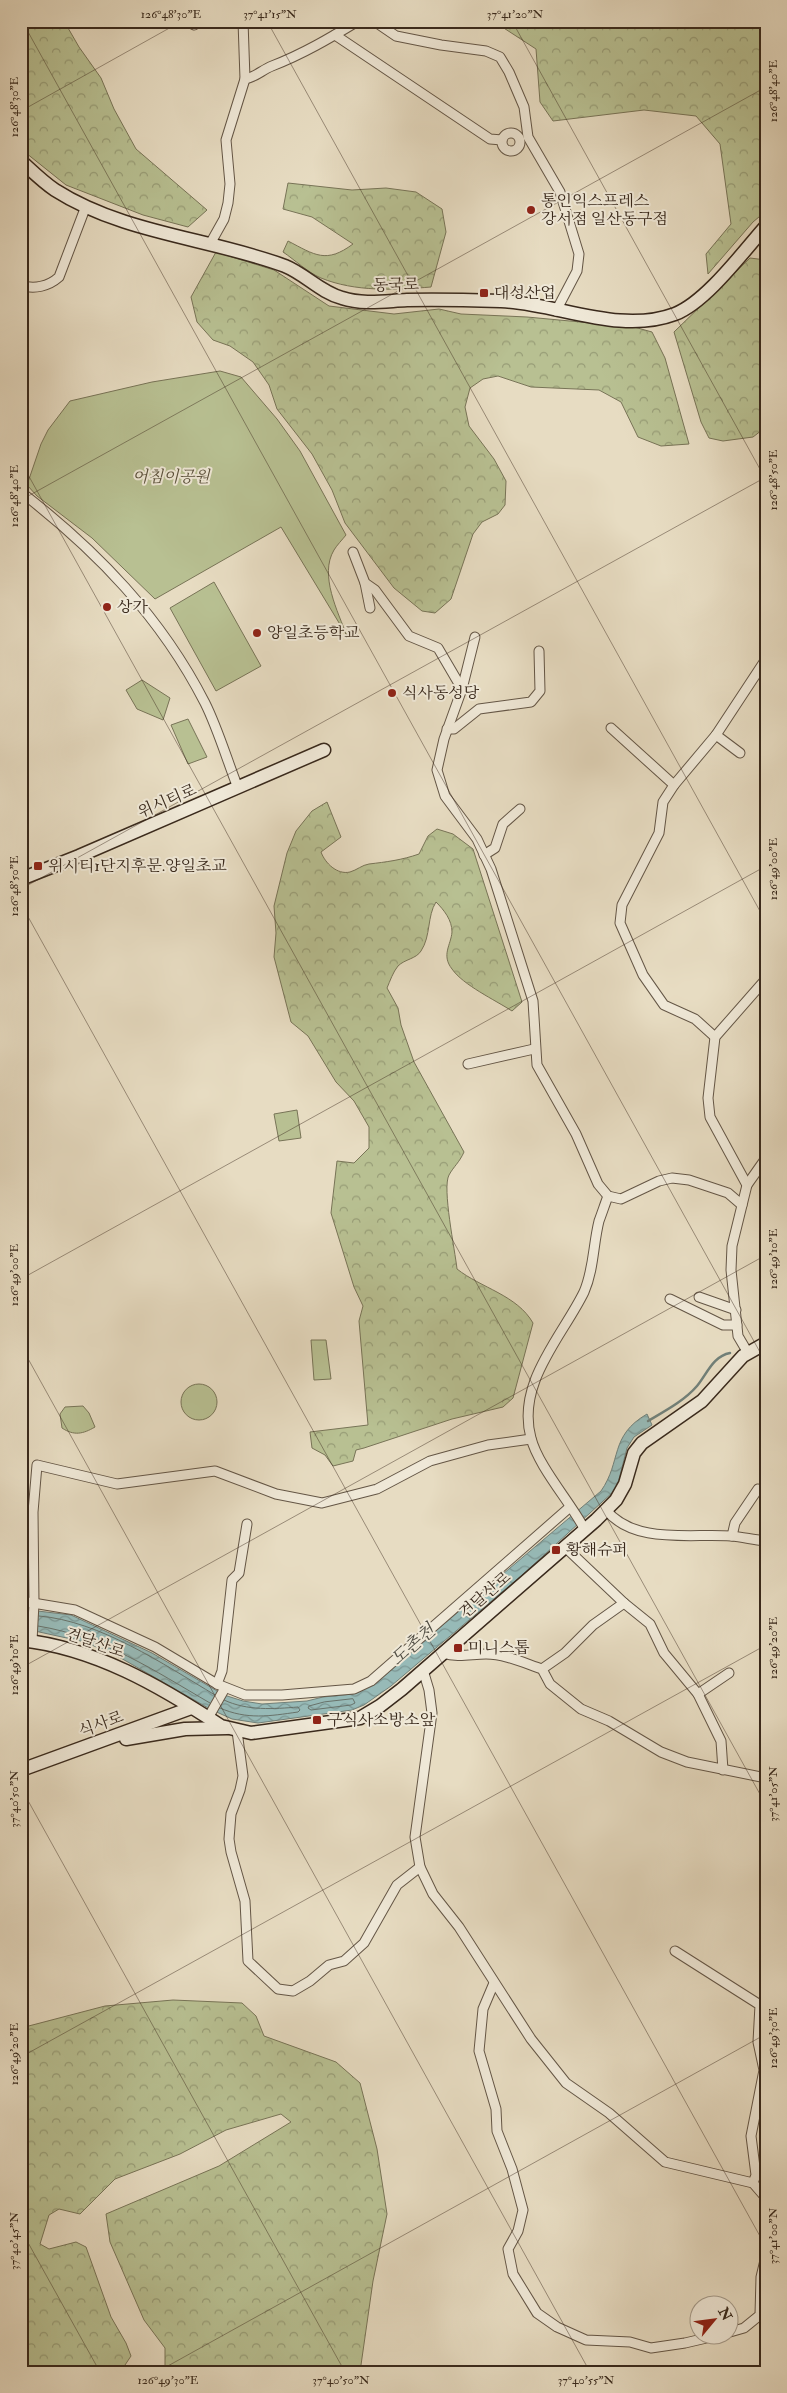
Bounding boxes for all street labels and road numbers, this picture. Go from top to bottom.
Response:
street label: 동국로 [373,275,420,295]
street label: 위시티로 [135,780,200,822]
street label: 견달산로 [455,1567,515,1623]
street label: 견달산로 [63,1623,128,1663]
street label: 식사로 [76,1706,127,1741]

